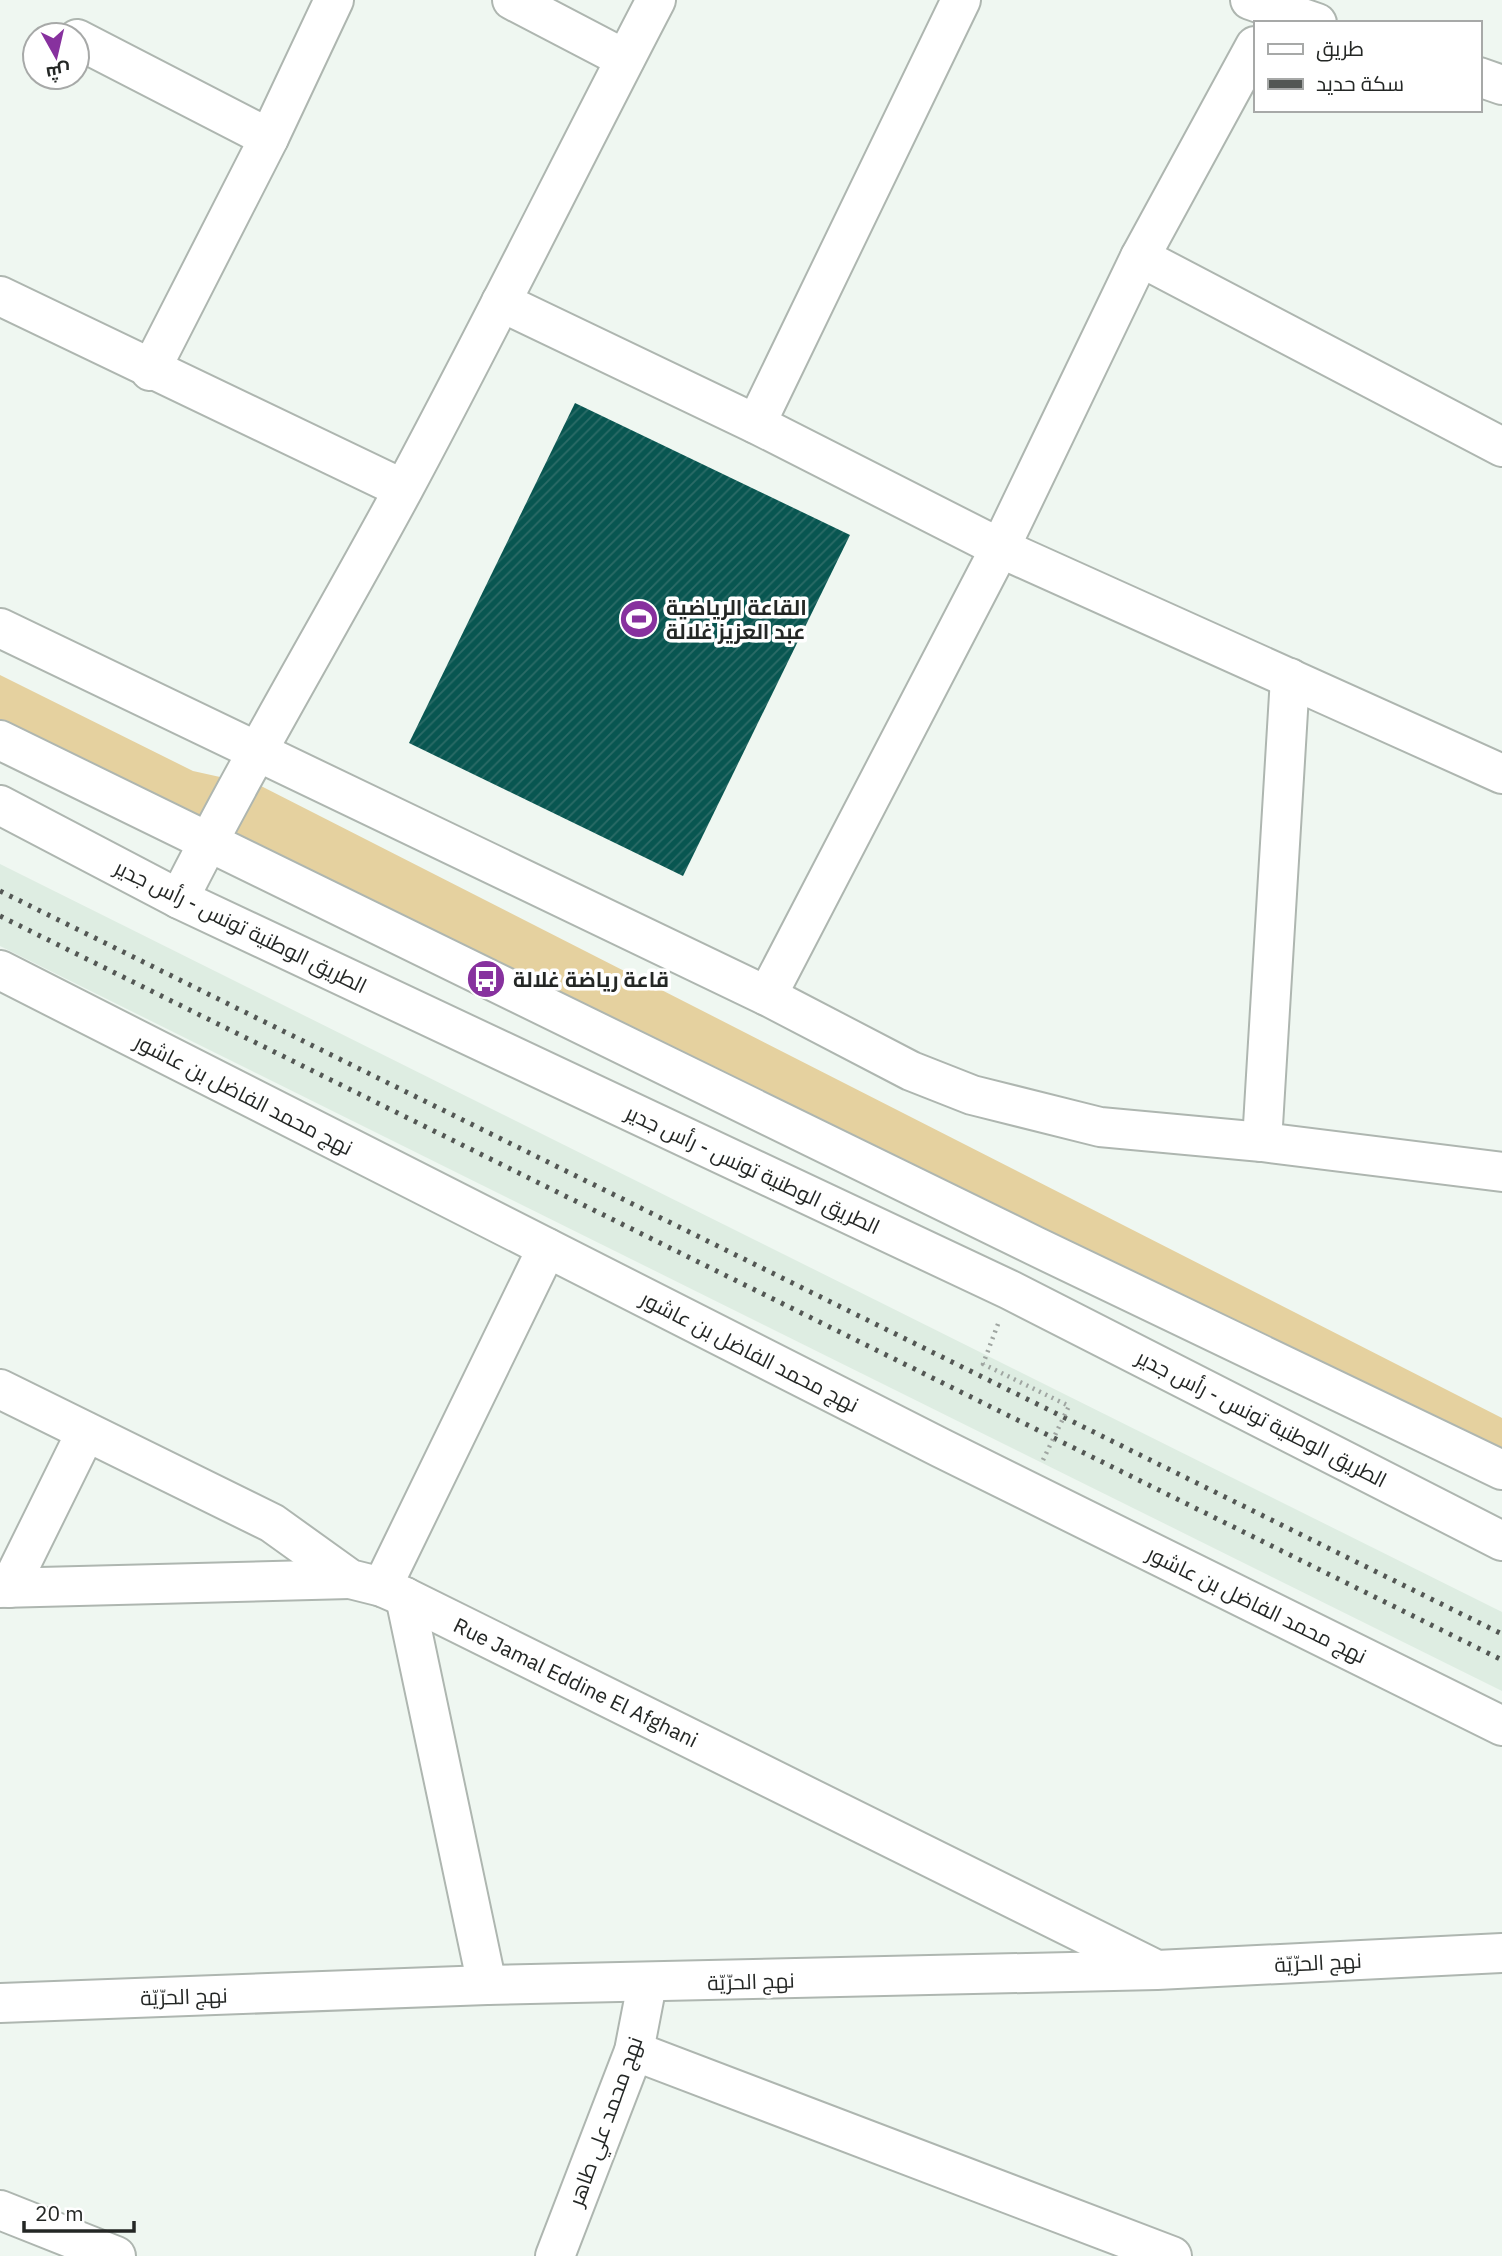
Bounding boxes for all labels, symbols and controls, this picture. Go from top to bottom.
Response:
north arrow [21,21,91,91]
legend [1254,21,1481,112]
text: طريق [1316,34,1364,62]
text: ش [45,59,72,86]
text: سكة حديد [1316,69,1404,97]
place label: القاعة الرياضية عبد العزيز غلالة [666,593,807,645]
sports icon: القاعة الرياضية عبد العزيز غلالة [618,598,660,640]
street label: الطريق الوطنية تونس - رأس جدير [109,852,372,999]
bus stop icon: قاعة رياضة غلالة [465,958,507,1000]
place label: قاعة رياضة غلالة [513,965,669,993]
street label: نهج محمد الفاضل بن عاشور [129,1026,358,1162]
street label: الطريق الوطنية تونس - رأس جدير [621,1097,885,1240]
street label: نهج محمد الفاضل بن عاشور [635,1283,864,1419]
street label: الطريق الوطنية تونس - رأس جدير [1131,1342,1392,1493]
street label: نهج محمد الفاضل بن عاشور [1141,1538,1371,1670]
street label: Rue Jamal Eddine El Afghani [449,1611,703,1753]
street label: نهج الحرّيّة [1274,1946,1362,1979]
street label: نهج الحرّيّة [707,1965,795,1998]
street label: نهج الحرّيّة [140,1980,228,2013]
street label: نهج محمد علي طاهر [561,2032,651,2212]
scale bar [24,2190,135,2234]
text: 20 m [35,2199,84,2227]

